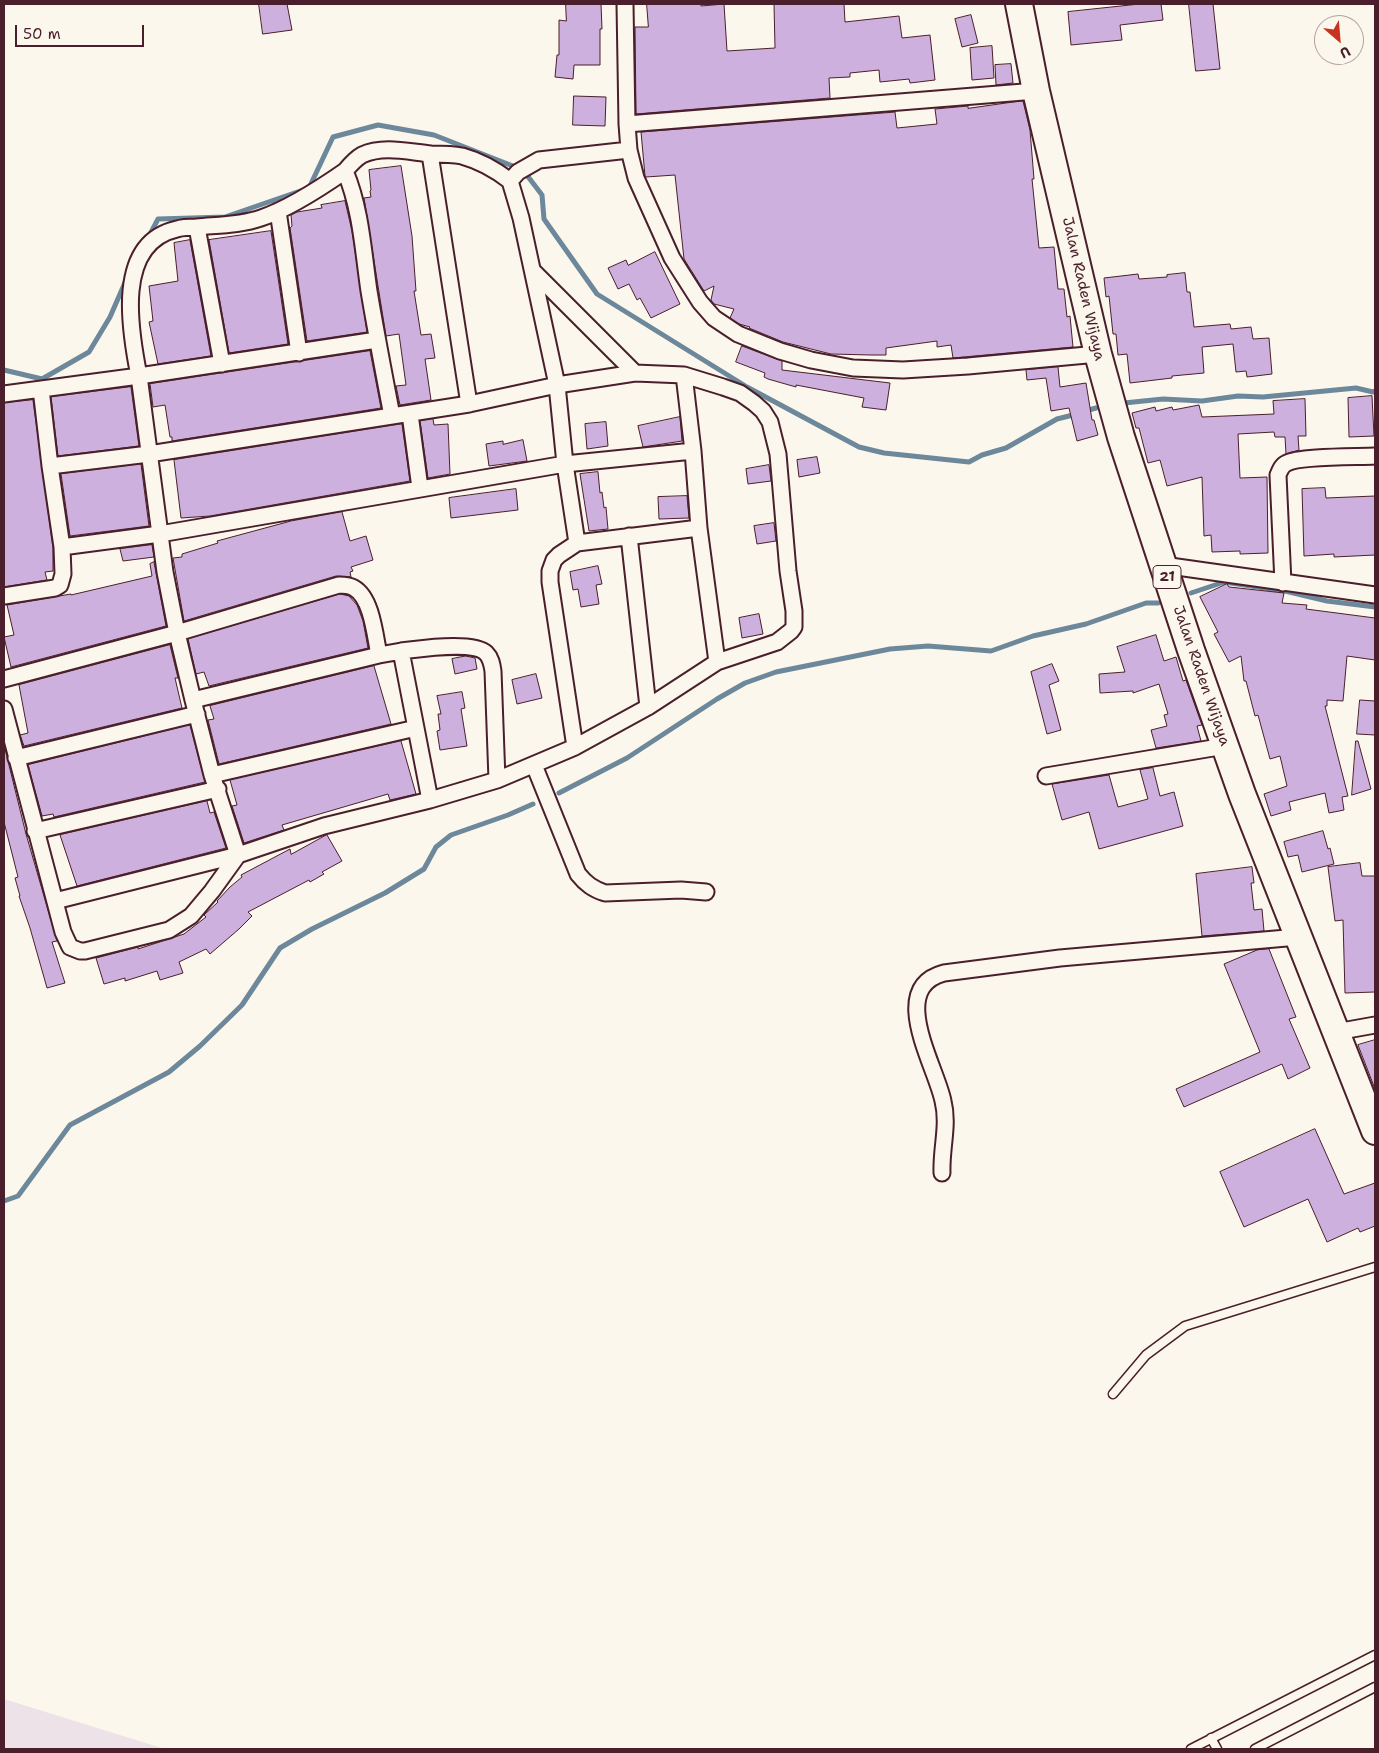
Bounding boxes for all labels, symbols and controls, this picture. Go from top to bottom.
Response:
scale bar [18,15,146,47]
north arrow [1314,15,1364,65]
text: 50 m [23,24,61,44]
text: U [1337,42,1354,63]
street label: Jalan Raden Wijaya [1058,215,1108,363]
road number: 21 [1153,566,1181,588]
street label: Jalan Raden Wijaya [1169,604,1233,748]

